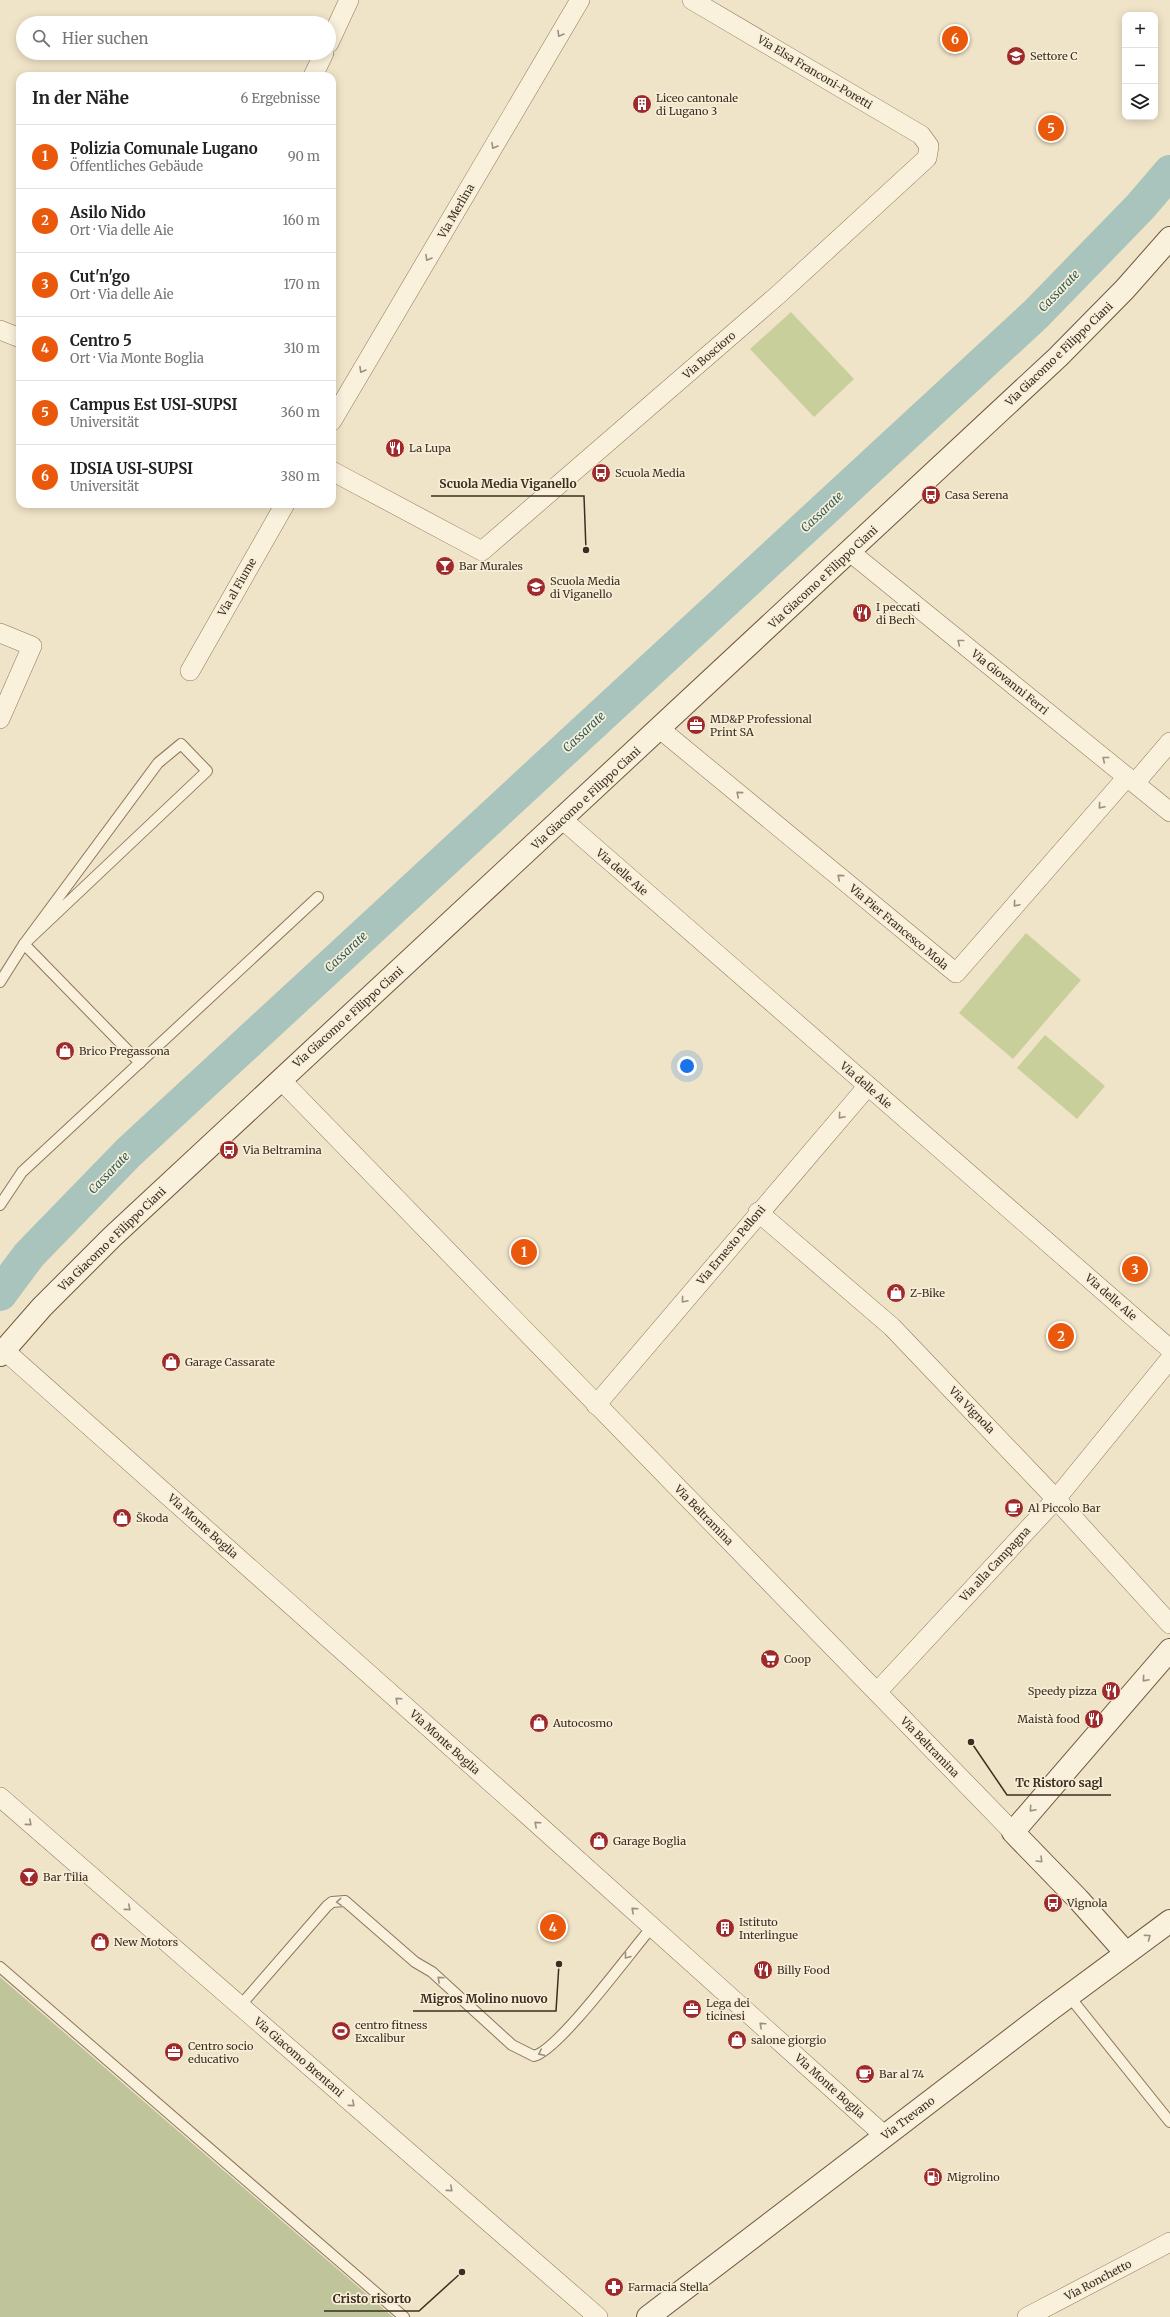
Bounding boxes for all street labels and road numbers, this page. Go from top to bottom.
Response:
street label: Via Elsa Franconi-Poretti [754,32,875,112]
street label: Via Merlina [434,181,477,242]
street label: Via Giacomo e Filippo Ciani [1002,299,1116,410]
street label: Via Boscioro [679,328,739,382]
street label: Via Giacomo e Filippo Ciani [765,523,881,632]
street label: Via al Fiume [214,555,259,619]
street label: Via Giovanni Ferri [968,646,1052,718]
street label: Via Giacomo e Filippo Ciani [528,744,644,853]
street label: Via delle Aie [593,845,651,898]
street label: Via Pier Francesco Mola [846,881,952,973]
street label: Via Giacomo e Filippo Ciani [289,963,406,1071]
street label: Via delle Aie [837,1058,895,1111]
street label: Via Giacomo e Filippo Ciani [55,1184,169,1295]
street label: Via Ernesto Pelloni [693,1202,769,1288]
street label: Via delle Aie [1082,1270,1140,1323]
street label: Via Vignola [946,1383,998,1436]
street label: Via Beltramina [671,1481,736,1548]
street label: Via Monte Boglia [164,1490,241,1561]
street label: Via alla Campagna [956,1524,1033,1605]
street label: Via Monte Boglia [406,1706,483,1777]
street label: Via Beltramina [897,1713,962,1780]
street label: Via Giacomo Brentani [250,2014,347,2100]
street label: Via Monte Boglia [791,2050,868,2121]
street label: Via Trevano [878,2093,938,2143]
street label: Via Ronchetto [1061,2256,1134,2304]

